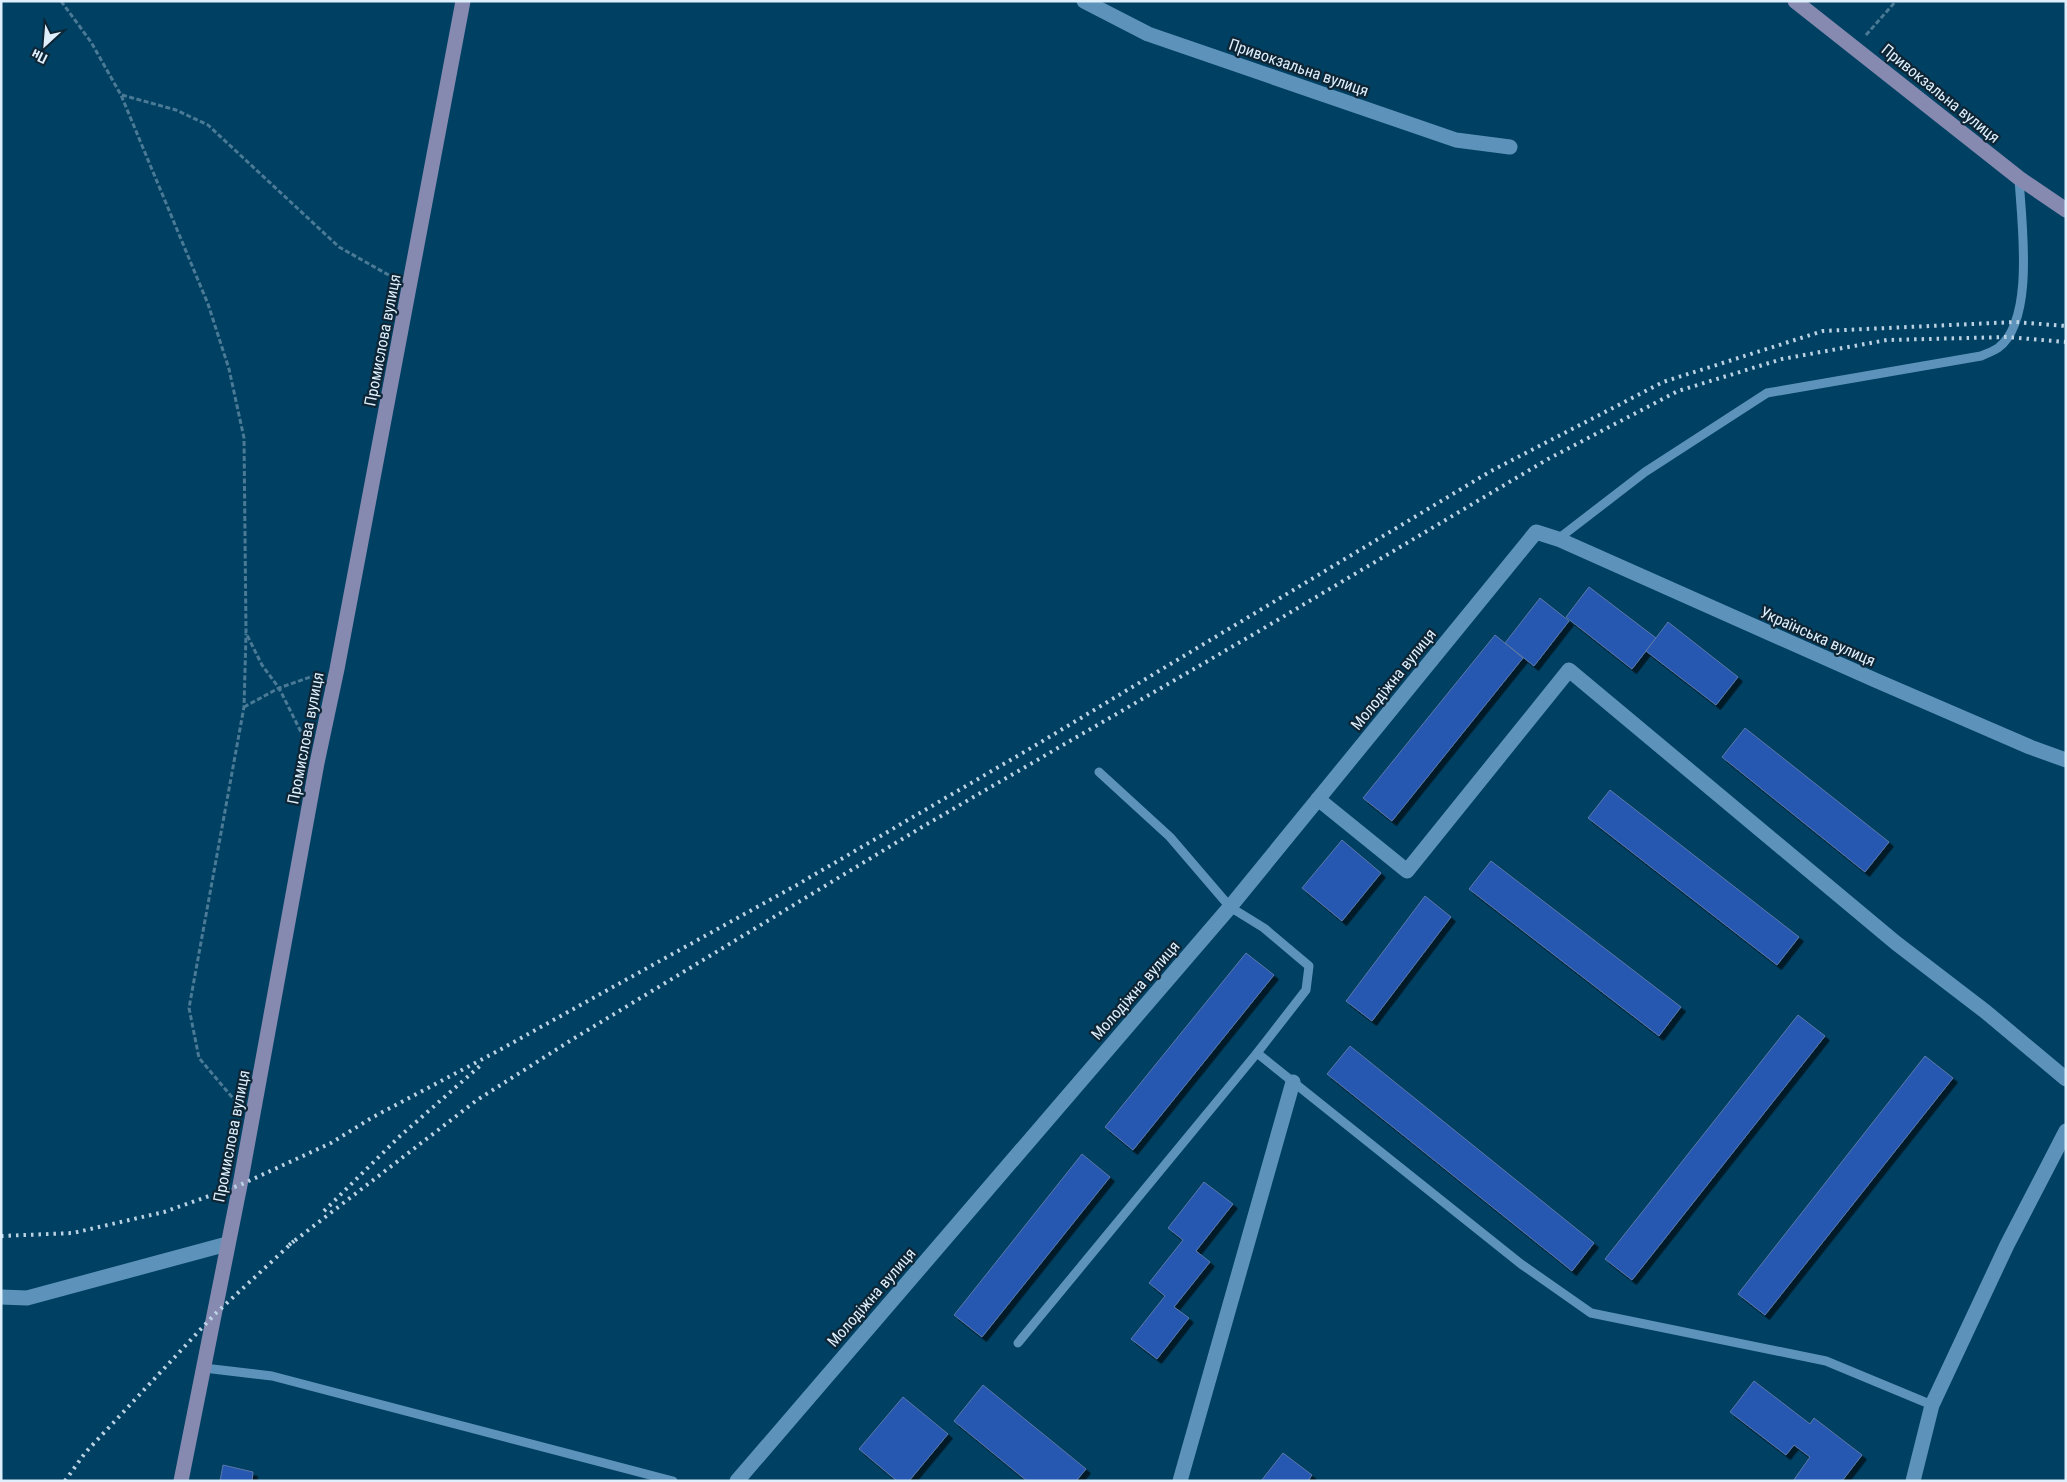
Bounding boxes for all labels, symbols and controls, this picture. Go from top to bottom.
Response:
north arrow [20,20,70,70]
street label: Привокзальна вулиця [1226,35,1371,100]
street label: Привокзальна вулиця [1878,40,2004,147]
text: Пн [29,46,50,67]
street label: Промислова вулиця [360,272,405,408]
street label: Українська вулиця [1757,603,1878,670]
street label: Молодіжна вулиця [1347,625,1440,734]
street label: Промислова вулиця [283,670,328,806]
street label: Молодіжна вулиця [1087,937,1183,1044]
street label: Промислова вулиця [209,1068,254,1204]
street label: Молодіжна вулиця [823,1244,919,1351]

